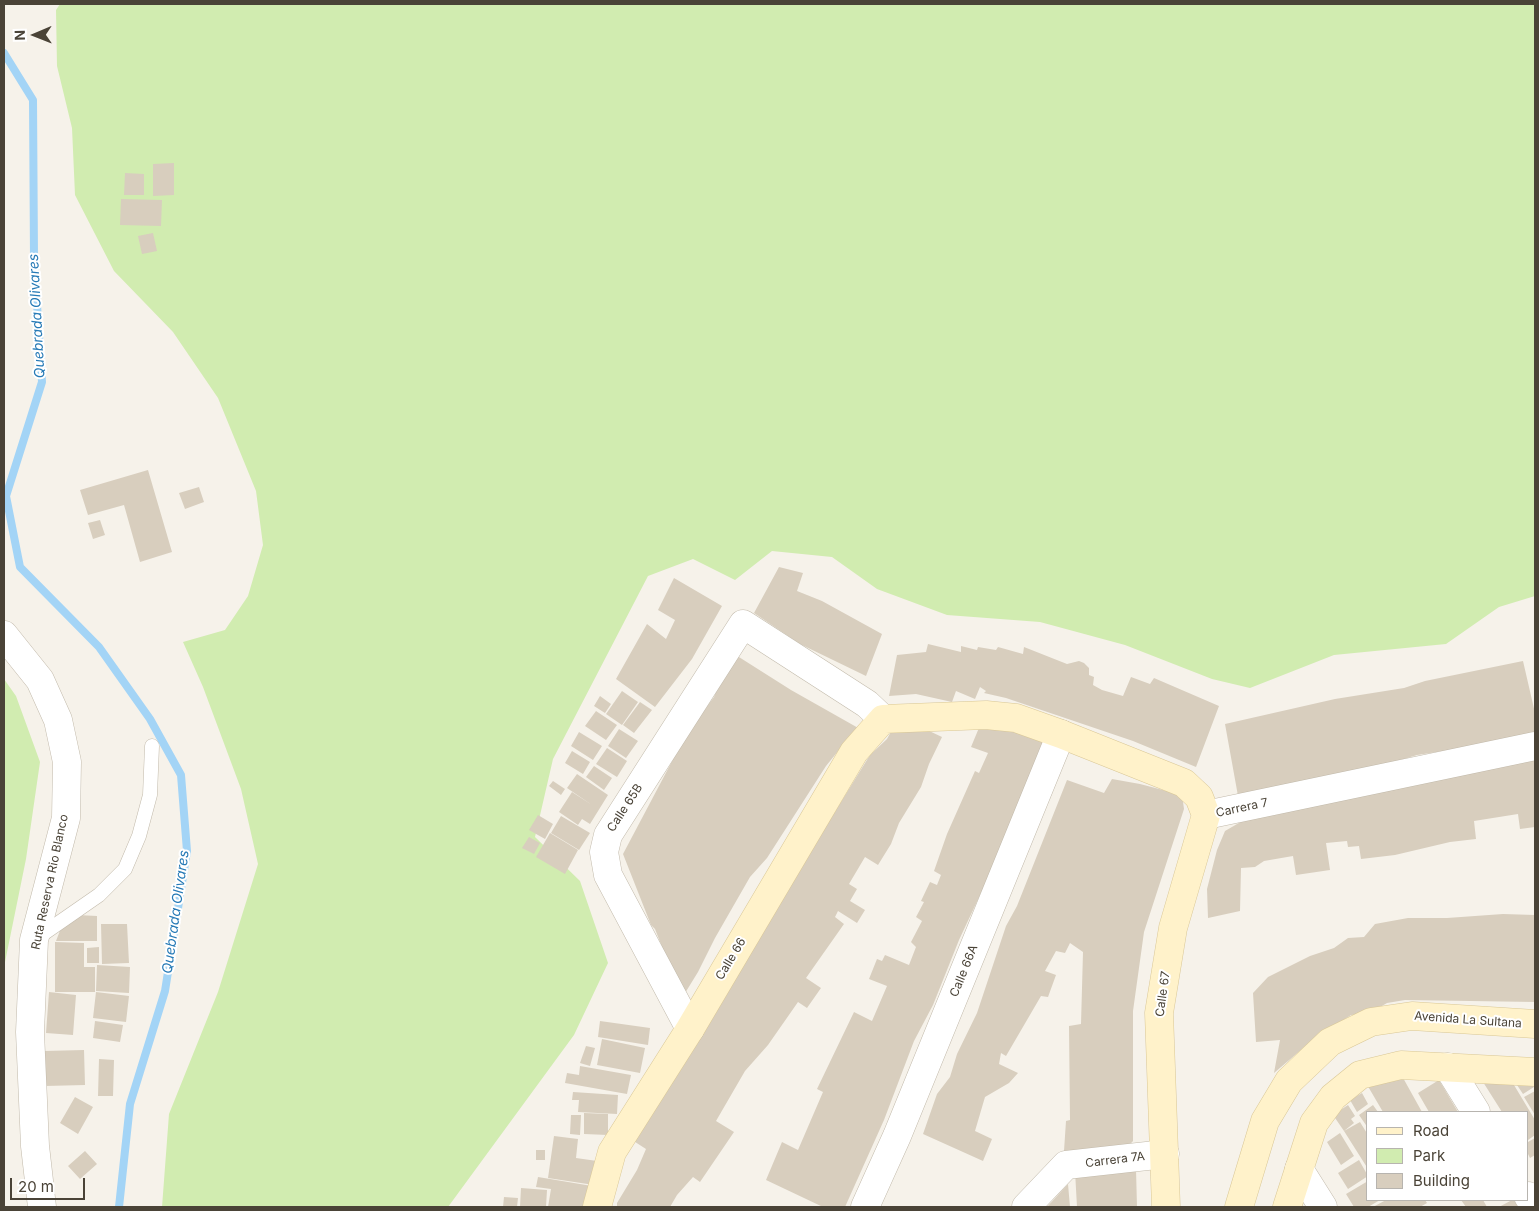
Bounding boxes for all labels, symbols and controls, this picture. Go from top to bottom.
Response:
north arrow [10,10,60,60]
text: N [11,30,28,41]
water label: Quebrada Olivares [25,253,49,379]
street label: Calle 65B [604,781,646,835]
street label: Carrera 7 [1215,795,1269,821]
street label: Ruta Reserva Rio Blanco [29,813,71,951]
water label: Quebrada Olivares [159,849,193,975]
street label: Calle 66 [713,935,749,983]
street label: Calle 66A [947,943,981,999]
street label: Calle 67 [1153,970,1173,1018]
street label: Avenida La Sultana [1414,1009,1522,1031]
legend [1366,1111,1529,1201]
text: Road [1413,1121,1449,1140]
text: Park [1413,1146,1445,1165]
street label: Carrera 7A [1084,1149,1146,1171]
scale bar [12,1168,88,1200]
text: Building [1413,1171,1470,1190]
text: 20 m [18,1177,54,1196]

